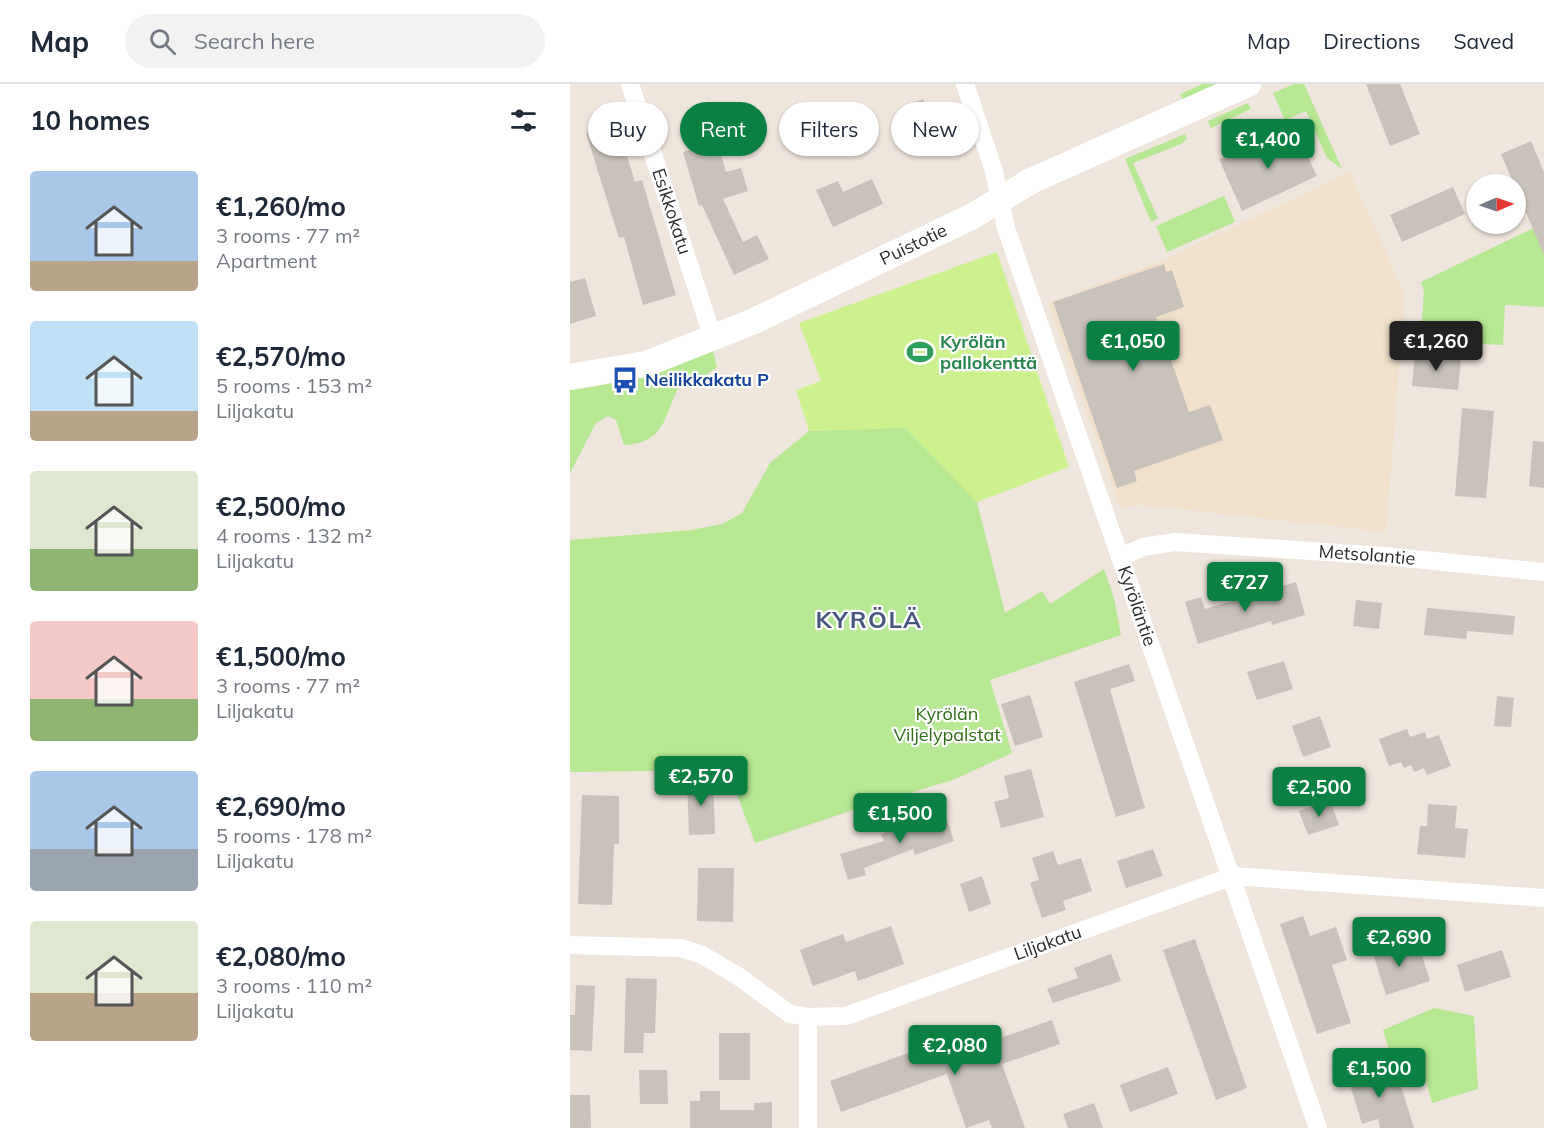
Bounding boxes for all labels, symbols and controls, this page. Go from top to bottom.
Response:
search box [125,14,545,68]
text: Map [30,24,89,59]
icon: search [146,25,179,58]
text: Search here [194,27,315,55]
text: Map [1247,28,1290,54]
text: Directions [1323,28,1420,54]
text: Saved [1453,28,1514,54]
chip: Buy [588,102,668,156]
chip: Rent [680,102,767,156]
chip: Filters [779,102,879,156]
chip: New [891,102,979,156]
text: 10 homes [30,104,150,137]
icon: filters [507,104,540,137]
pin: €1,400 [1219,119,1317,170]
text: €1,400 [1236,126,1300,151]
street label: Esikkokatu [647,165,697,257]
north arrow [1466,174,1526,234]
map controls [1466,174,1526,234]
text: €1,260/mo [216,190,346,223]
icon: home [78,195,150,267]
street label: Puistotie [876,218,950,270]
text: 3 rooms · 77 m² [216,223,360,248]
text: Apartment [216,248,317,273]
pin: €1,050 [1084,321,1182,372]
pin: €1,260 [1387,321,1485,372]
text: €1,050 [1101,328,1165,353]
text: €1,260 [1404,328,1468,353]
place label: Kyrölän pallokenttä [940,330,1037,374]
sports icon: Kyrölän pallokenttä [905,337,935,367]
text: €2,570/mo [216,340,346,373]
icon: home [78,345,150,417]
bus stop icon: Neilikkakatu P [610,365,640,395]
place label: Neilikkakatu P [645,368,769,391]
text: 5 rooms · 153 m² [216,373,372,398]
text: Liljakatu [216,398,294,423]
text: €2,500/mo [216,490,346,523]
icon: home [78,495,150,567]
text: 4 rooms · 132 m² [216,523,372,548]
street label: Metsolantie [1318,540,1416,570]
text: Liljakatu [216,548,294,573]
pin: €727 [1209,562,1281,613]
street label: Kyröläntie [1113,563,1162,649]
text: €727 [1221,569,1269,594]
district label: KYRÖLÄ [816,604,922,634]
text: €1,500/mo [216,640,346,673]
icon: home [78,645,150,717]
text: 3 rooms · 77 m² [216,673,360,698]
text: Liljakatu [216,698,294,723]
park label: Kyrölän Viljelypalstat [893,702,1001,746]
pin: €2,570 [652,756,750,807]
text: €2,570 [669,763,733,788]
pin: €2,500 [1270,767,1368,818]
text: €2,500 [1287,774,1351,799]
text: €2,690/mo [216,790,346,823]
pin: €1,500 [851,793,949,844]
icon: home [78,795,150,867]
text: €1,500 [868,800,932,825]
text: 5 rooms · 178 m² [216,823,372,848]
text: Liljakatu [216,848,294,873]
pin: €2,690 [1350,917,1448,968]
street label: Liljakatu [1011,920,1084,965]
text: €2,690 [1367,924,1431,949]
text: €2,080/mo [216,940,346,973]
icon: home [78,945,150,1017]
text: 3 rooms · 110 m² [216,973,372,998]
text: Liljakatu [216,998,294,1023]
pin: €2,080 [906,1025,1004,1076]
text: €2,080 [923,1032,987,1057]
pin: €1,500 [1330,1048,1428,1099]
text: €1,500 [1347,1055,1411,1080]

